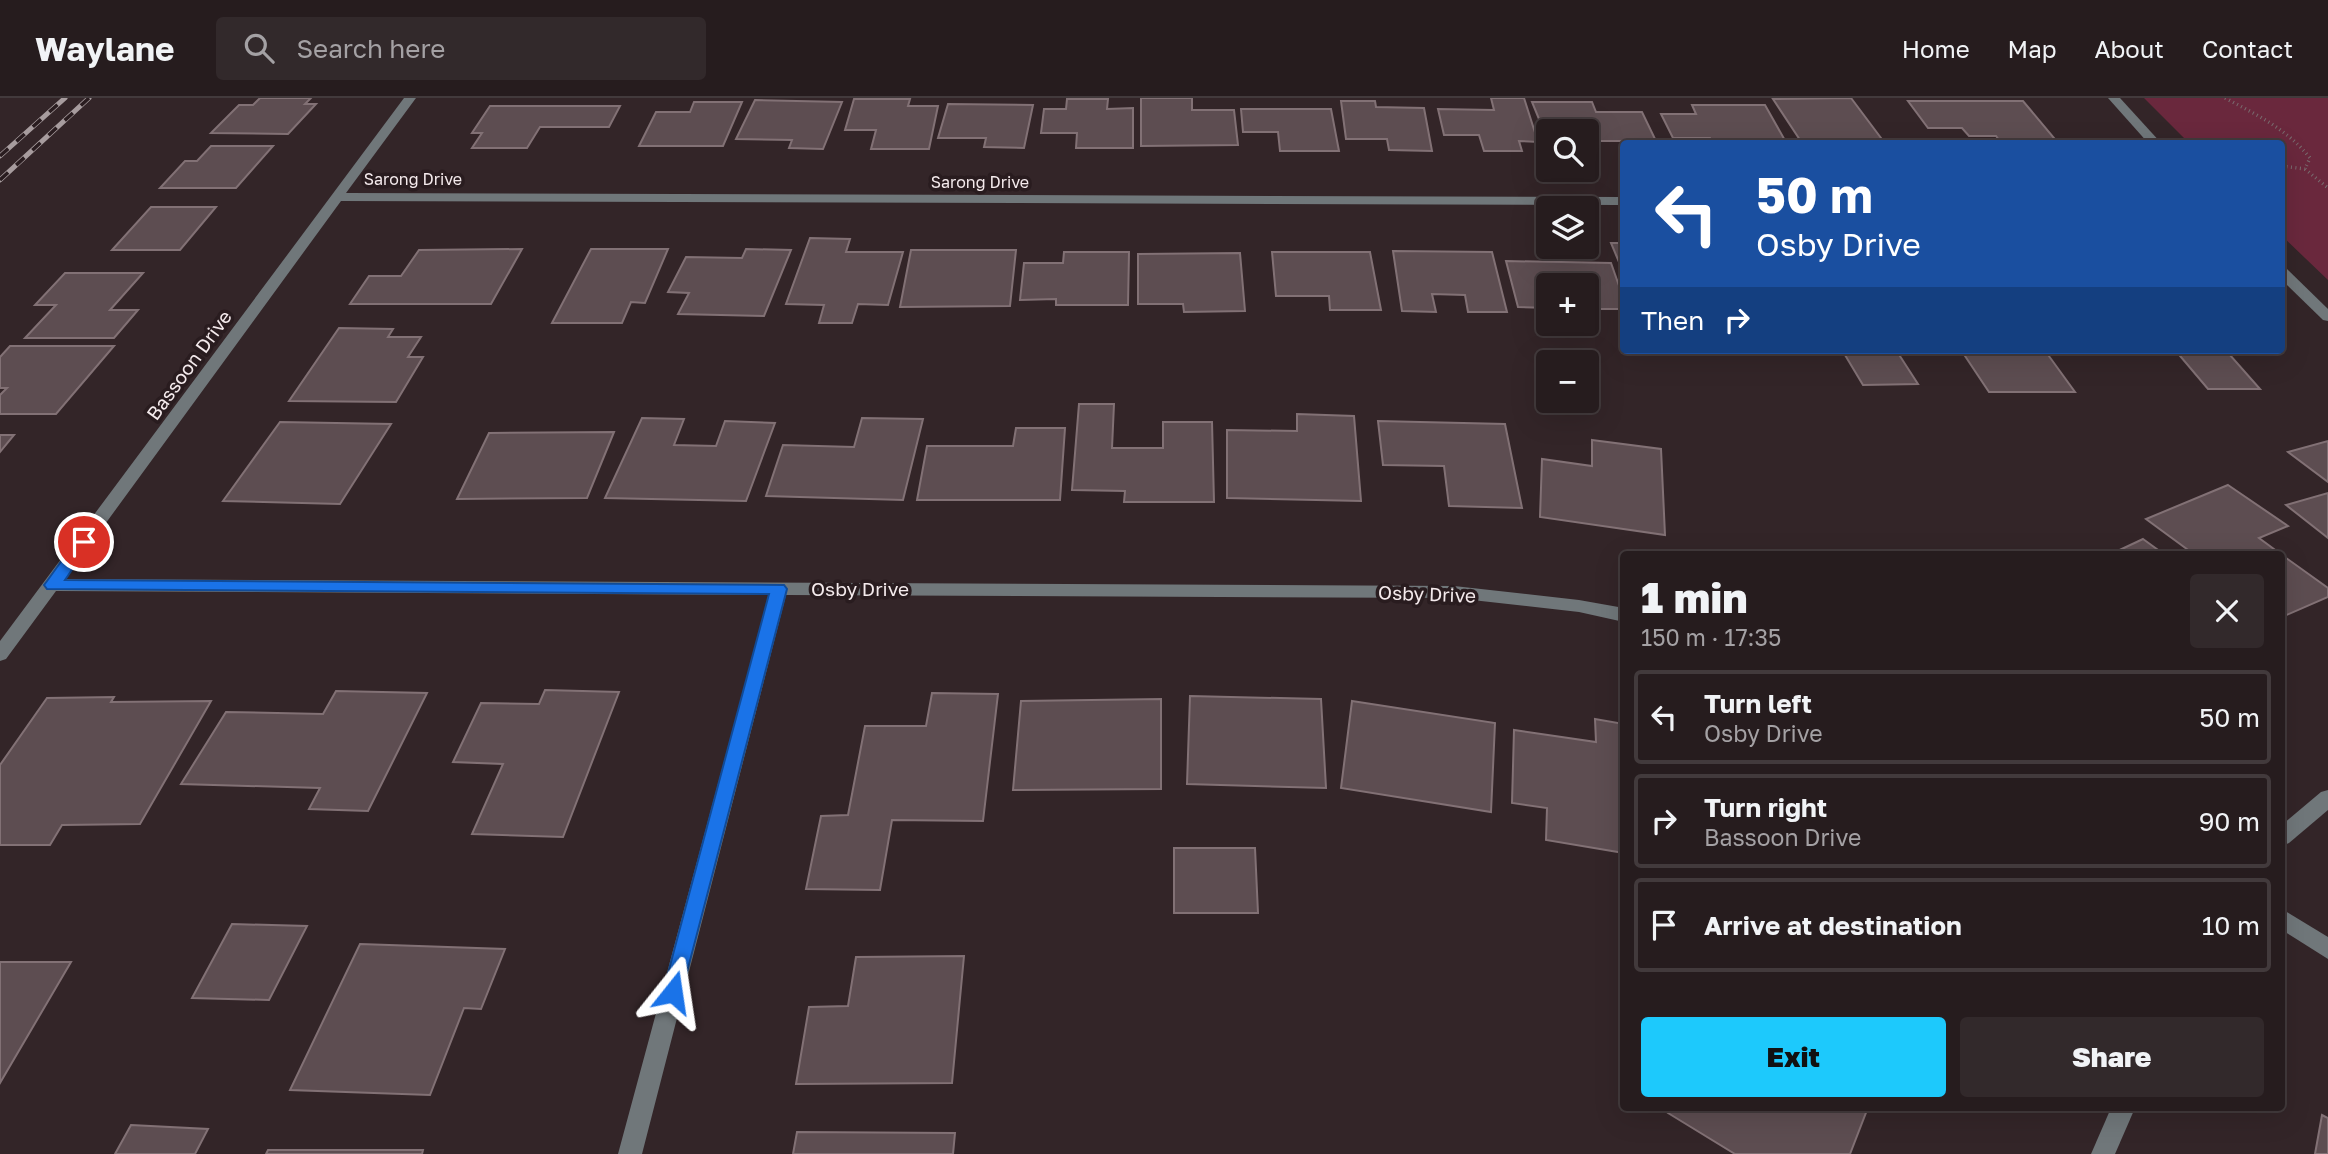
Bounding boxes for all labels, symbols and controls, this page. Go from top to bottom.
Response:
search box [216,17,706,80]
text: Waylane [35,29,174,68]
icon: search [240,29,278,67]
text: Search here [296,33,445,64]
text: Home [1902,34,1970,63]
text: Map [2008,34,2057,63]
text: About [2095,34,2164,63]
text: Contact [2202,34,2293,63]
map controls [1536,119,1599,413]
button: search [1536,119,1599,182]
text: 50 m [1756,165,1873,224]
icon: left [1641,168,1732,259]
street label: Sarong Drive [364,169,462,189]
street label: Sarong Drive [931,172,1029,192]
button: layers [1536,196,1599,259]
text: Osby Drive [1756,225,1921,263]
button: + [1536,273,1599,336]
icon: right [1718,301,1756,339]
street label: Bassoon Drive [141,305,236,424]
text: Then [1641,305,1704,336]
button: − [1536,350,1599,413]
pin [54,512,114,572]
icon: arrive [65,523,103,561]
text: 1 min [1641,572,1748,622]
button: close [2190,574,2264,648]
street label: Osby Drive [811,577,909,600]
street label: Osby Drive [1378,580,1476,607]
text: 150 m · 17:35 [1641,623,1781,651]
text: Turn left [1704,688,1812,719]
icon: left [1645,698,1683,736]
text: 50 m [2199,702,2260,733]
text: Osby Drive [1704,719,1823,747]
text: Turn right [1704,792,1827,823]
icon: right [1645,802,1683,840]
text: 90 m [2199,806,2260,837]
text: Bassoon Drive [1704,823,1861,851]
icon: arrive [1645,906,1683,944]
text: Arrive at destination [1704,910,1962,941]
text: 10 m [2202,910,2260,941]
position arrow [636,955,710,1029]
button: Exit [1641,1017,1946,1097]
button: Share [1960,1017,2264,1097]

